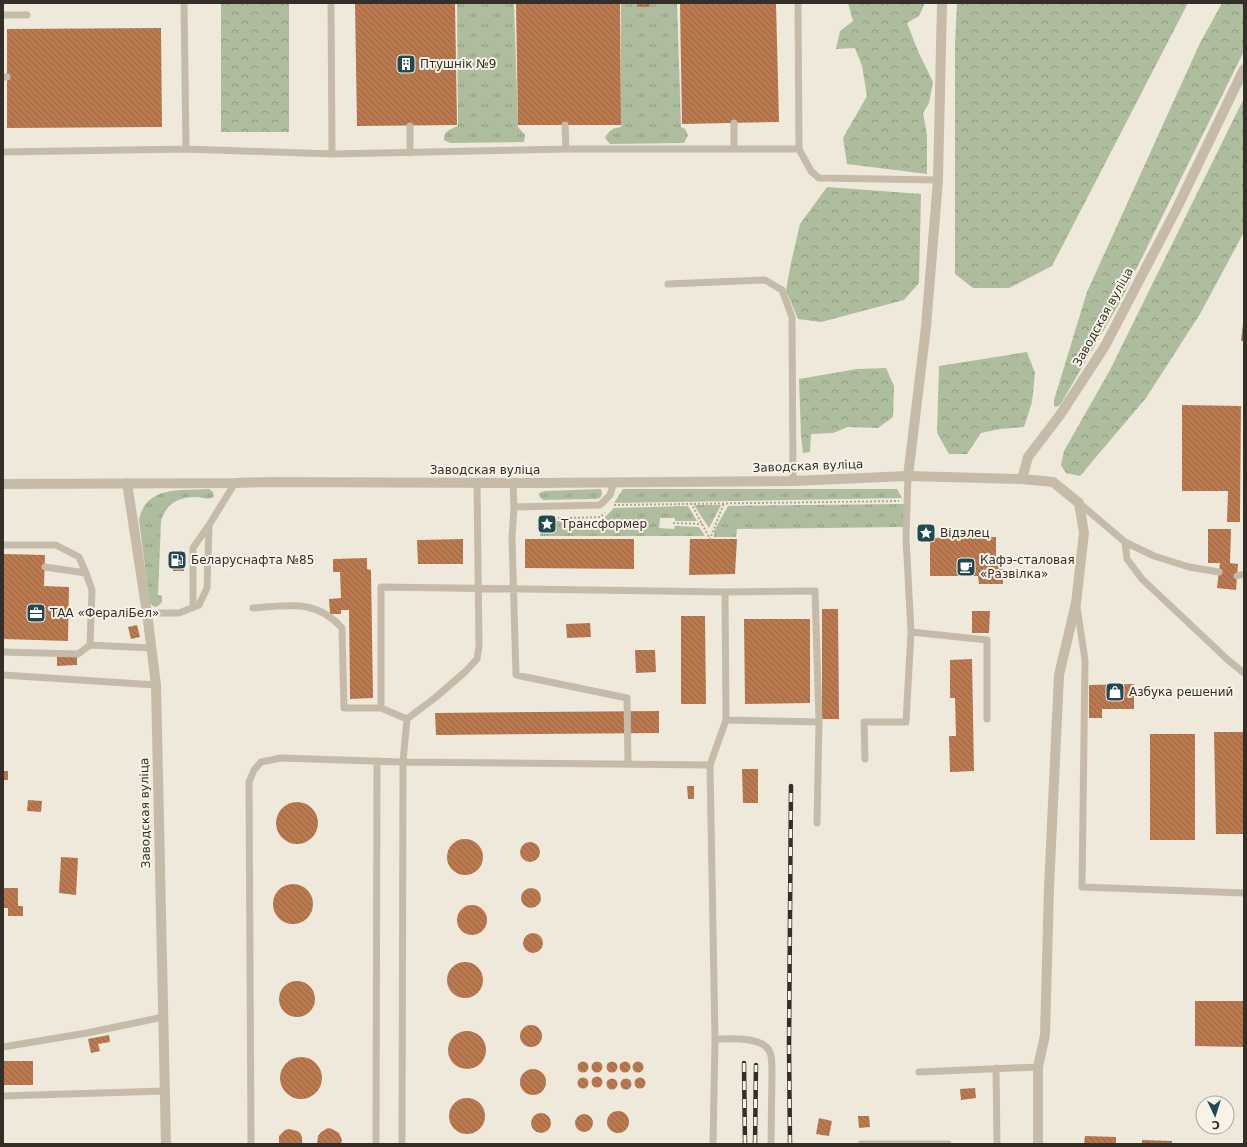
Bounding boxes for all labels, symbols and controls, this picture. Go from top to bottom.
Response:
building icon: Птушнік №9 [395,53,417,75]
place label: Птушнік №9 [420,57,496,71]
street label: Заводская вуліца [1070,265,1136,369]
street label: Заводская вуліца [752,457,864,475]
street label: Заводская вуліца [430,463,540,477]
place icon: Трансформер [536,513,558,535]
place label: Трансформер [560,517,647,531]
place icon: Відэлец [915,522,937,544]
place label: Відэлец [940,526,990,540]
fuel station icon: Беларуснафта №85 [166,549,188,571]
place label: Беларуснафта №85 [191,553,314,567]
place label: Кафэ-сталовая «Развілка» [980,553,1075,581]
cafe icon: Кафэ-сталовая «Развілка» [955,556,977,578]
office icon: ТАА «ФераліБел» [25,602,47,624]
place label: ТАА «ФераліБел» [49,606,159,620]
shop icon: Азбука решений [1104,681,1126,703]
place label: Азбука решений [1129,685,1233,699]
street label: Заводская вуліца [137,758,153,868]
north arrow [1195,1095,1235,1135]
text: С [1211,1118,1220,1131]

